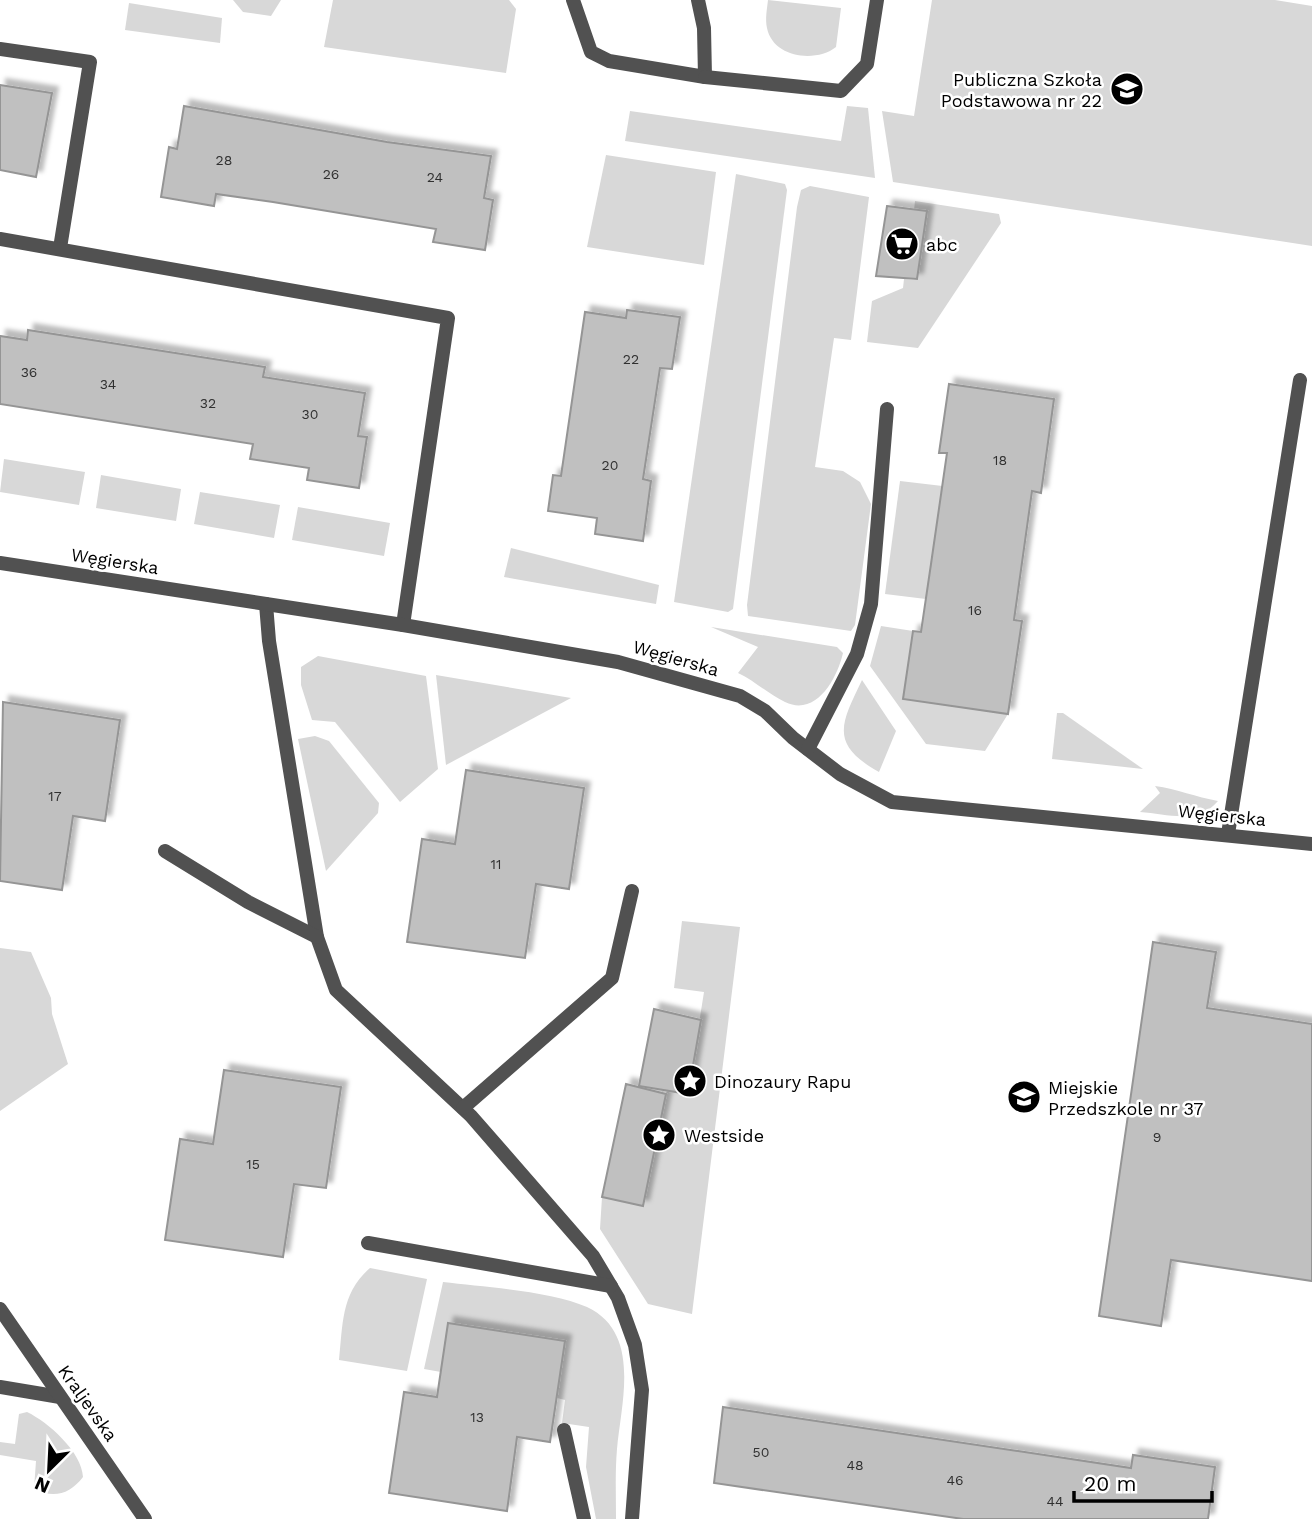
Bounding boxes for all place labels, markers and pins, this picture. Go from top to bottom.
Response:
place label: Publiczna Szkoła Podstawowa nr 22 [941,69,1102,111]
school or university icon: Publiczna Szkoła Podstawowa nr 22 [1108,70,1146,108]
supermarket icon: abc [883,225,921,263]
place label: abc [926,234,958,255]
place icon: Dinozaury Rapu [671,1062,709,1100]
place label: Dinozaury Rapu [714,1071,851,1092]
place label: Miejskie Przedszkole nr 37 [1048,1077,1203,1119]
school or university icon: Miejskie Przedszkole nr 37 [1005,1078,1043,1116]
place icon: Westside [640,1116,678,1154]
place label: Westside [684,1125,764,1146]

